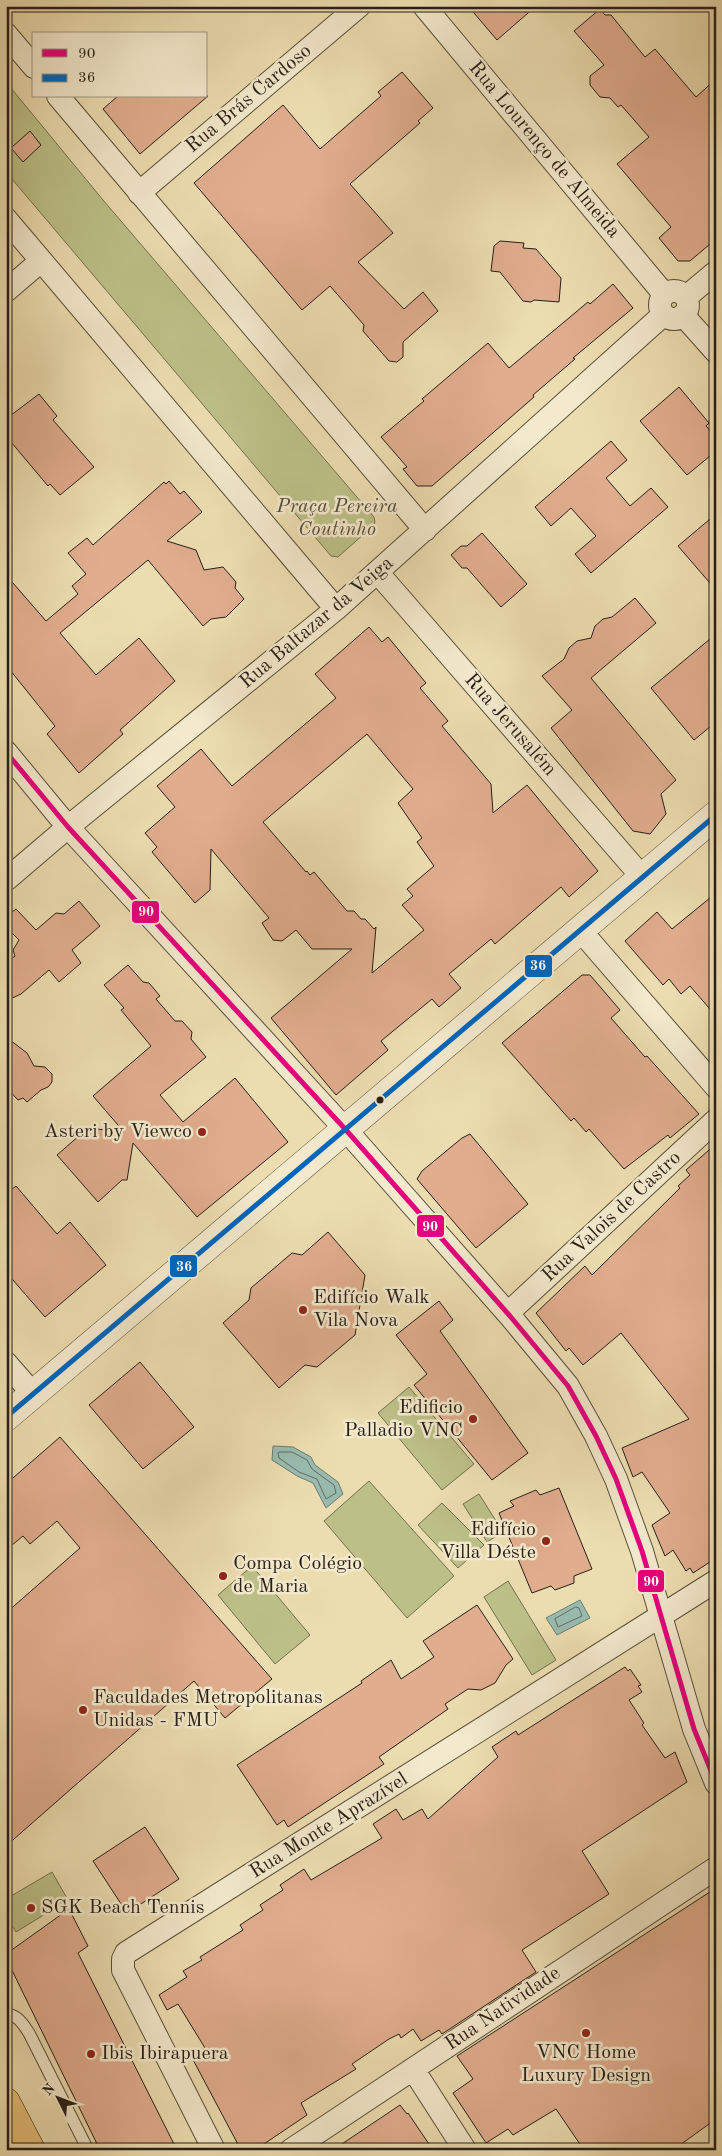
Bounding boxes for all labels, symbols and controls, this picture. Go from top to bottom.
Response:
legend [32,32,208,98]
street label: Rua Brás Cardoso [182,41,316,157]
text: 90 [78,47,95,62]
street label: Rua Lourenço de Almeida [464,58,624,242]
text: 36 [78,71,95,86]
park label: Praça Pereira Coutinho [275,497,398,540]
street label: Rua Baltazar da Veiga [236,553,398,693]
street label: Rua Jerusalém [460,670,560,780]
line badge: 90 [131,900,160,924]
text: 90 [138,905,154,919]
line badge: 36 [524,954,553,978]
text: 36 [530,959,546,973]
unlabelled marker [375,1095,385,1105]
place label: Asteri by Viewco [44,1122,192,1142]
marker: Asteri by Viewco [196,1126,208,1138]
street label: Rua Valois de Castro [539,1148,685,1286]
line badge: 90 [416,1214,445,1238]
text: 90 [422,1220,438,1234]
line badge: 36 [169,1254,198,1278]
text: 36 [176,1260,192,1274]
place label: Edifício Walk Vila Nova [313,1288,430,1331]
marker: Edifício Walk Vila Nova [297,1304,309,1316]
place label: Edificio Palladio VNC [344,1398,463,1441]
marker: Edificio Palladio VNC [467,1413,479,1425]
place label: Edifício Villa Déste [440,1520,536,1563]
marker: Edifício Villa Déste [540,1535,552,1547]
place label: Compa Colégio de Maria [233,1554,362,1597]
line badge: 90 [637,1569,665,1593]
marker: Compa Colégio de Maria [217,1570,229,1582]
text: 90 [643,1575,659,1589]
place label: Faculdades Metropolitanas Unidas - FMU [93,1688,323,1731]
marker: Faculdades Metropolitanas Unidas - FMU [77,1704,89,1716]
street label: Rua Monte Aprazível [247,1769,411,1883]
place label: SGK Beach Tennis [41,1898,204,1918]
marker: SGK Beach Tennis [25,1902,37,1914]
street label: Rua Natividade [442,1963,564,2055]
marker: VNC Home Luxury Design [580,2027,592,2039]
place label: VNC Home Luxury Design [521,2043,651,2086]
place label: Ibis Ibirapuera [101,2044,229,2064]
marker: Ibis Ibirapuera [85,2048,97,2060]
north arrow [32,2074,82,2124]
text: N [40,2081,58,2099]

